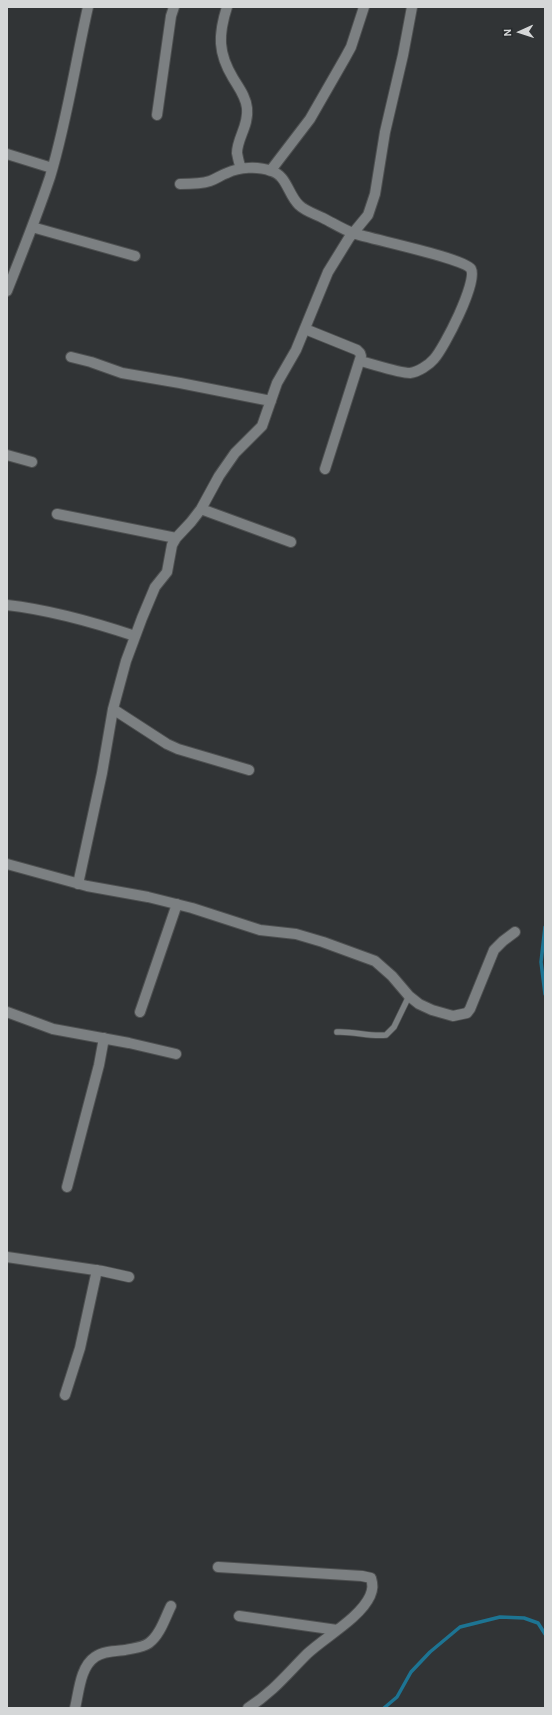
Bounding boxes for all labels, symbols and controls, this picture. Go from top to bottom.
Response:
north arrow [500,12,540,52]
text: N [502,29,513,37]

